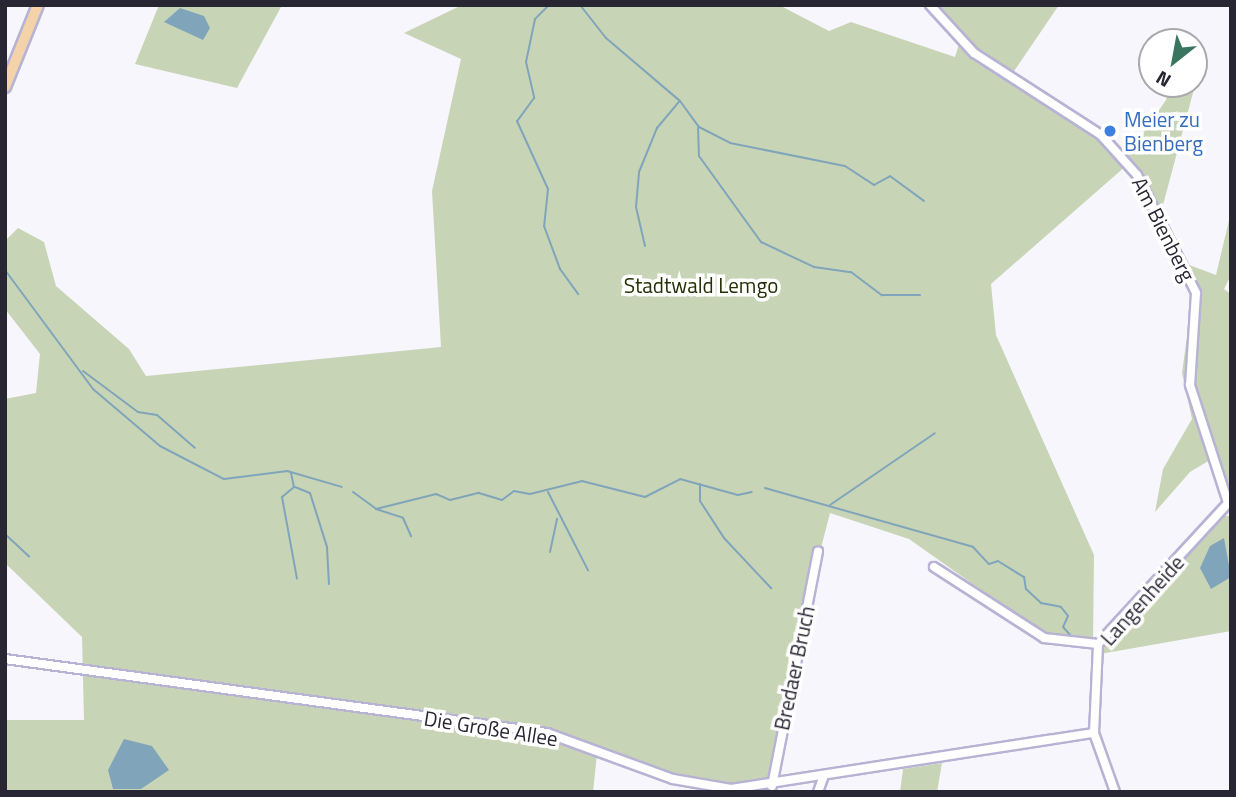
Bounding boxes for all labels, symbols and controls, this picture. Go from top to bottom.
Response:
north arrow [1138,28,1208,98]
text: N [1150,64,1176,96]
place label: Meier zu Bienberg [1124,106,1203,156]
marker: Meier zu Bienberg [1102,123,1118,139]
street label: Am Bienberg [1127,173,1201,285]
park label: Stadtwald Lemgo [624,272,778,298]
street label: Langenheide [1095,550,1189,650]
street label: Bredaer Bruch [769,604,819,732]
street label: Die Große Allee [422,705,560,751]

